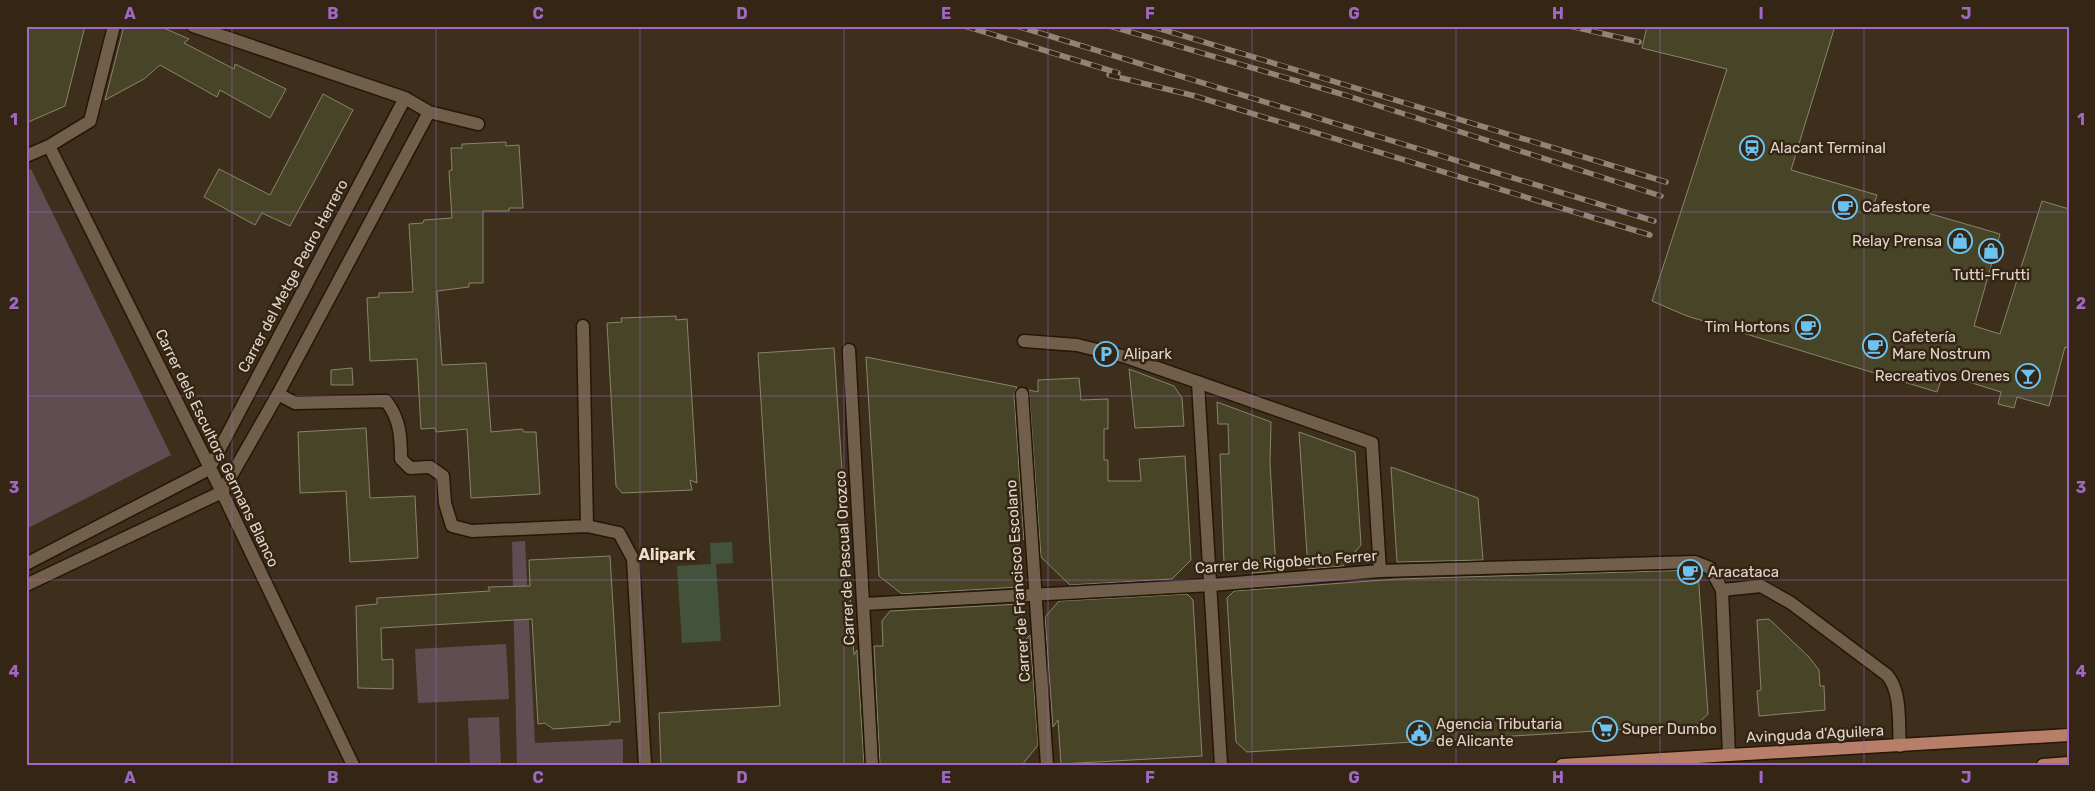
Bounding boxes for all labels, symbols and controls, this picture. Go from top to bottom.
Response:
text: A [124,4,136,23]
text: B [327,4,339,23]
text: C [532,4,544,23]
text: D [736,4,748,23]
text: E [941,4,951,23]
text: F [1145,4,1155,23]
text: G [1348,4,1360,23]
text: H [1552,4,1564,23]
text: I [1758,4,1764,23]
text: J [1961,4,1971,23]
text: 1 [10,110,18,129]
text: 1 [2077,110,2085,129]
station icon: Alacant Terminal [1739,135,1765,161]
place label: Alacant Terminal [1770,139,1886,157]
street label: Carrer del Metge Pedro Herrero [234,176,352,376]
cafe icon: Cafestore [1832,194,1858,220]
place label: Cafestore [1862,198,1930,216]
shop icon: Relay Prensa [1947,228,1973,254]
place label: Relay Prensa [1852,232,1942,250]
shop icon: Tutti-Frutti [1978,238,2004,264]
place label: Tutti-Frutti [1952,266,2030,284]
text: 2 [9,294,19,313]
text: 2 [2076,294,2086,313]
cafe icon: Tim Hortons [1795,314,1821,340]
place label: Tim Hortons [1704,318,1790,336]
street label: Carrer dels Escultors Germans Blanco [151,326,283,570]
place label: Cafetería Mare Nostrum [1892,328,1990,363]
cafe icon: Cafetería Mare Nostrum [1862,333,1888,359]
parking icon: Alipark [1093,341,1119,367]
place label: Alipark [1124,345,1172,363]
bar icon: Recreativos Orenes [2015,363,2041,389]
place label: Recreativos Orenes [1875,367,2010,385]
street label: Carrer de Pascual Orozco [831,470,859,646]
text: 3 [9,478,19,497]
text: 3 [2076,478,2086,497]
street label: Carrer de Francisco Escolano [1002,479,1034,683]
district label: Alipark [639,545,696,564]
street label: Carrer de Rigoberto Ferrer [1194,547,1378,577]
cafe icon: Aracataca [1677,559,1703,585]
place label: Aracataca [1708,563,1779,581]
text: 4 [9,662,20,681]
text: 4 [2076,662,2087,681]
place label: Agencia Tributaria de Alicante [1436,715,1562,750]
supermarket icon: Super Dumbo [1592,716,1618,742]
public building icon: Agencia Tributaria de Alicante [1406,720,1432,746]
place label: Super Dumbo [1622,720,1717,738]
street label: Avinguda d'Aguilera [1746,721,1884,747]
text: A [124,768,136,787]
text: B [327,768,339,787]
text: C [532,768,544,787]
text: D [736,768,748,787]
text: E [941,768,951,787]
text: F [1145,768,1155,787]
text: G [1348,768,1360,787]
text: H [1552,768,1564,787]
text: I [1758,768,1764,787]
text: J [1961,768,1971,787]

